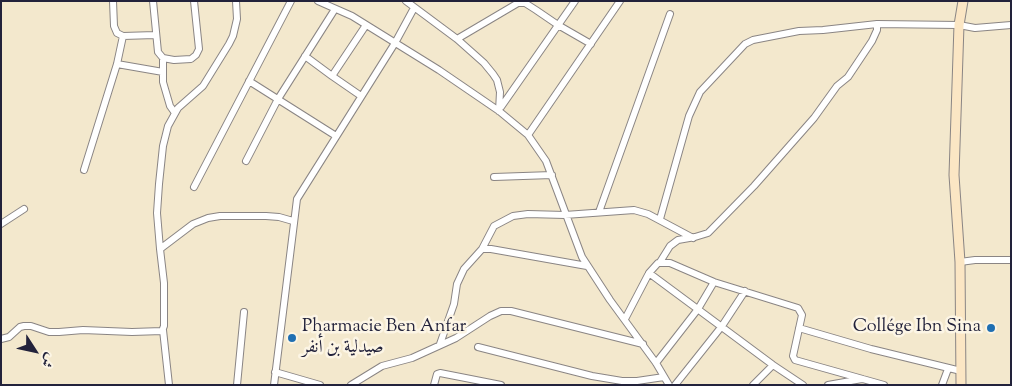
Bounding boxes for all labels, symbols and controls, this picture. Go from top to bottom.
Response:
place label: Pharmacie Ben Anfar صيدلية بن أنفر [302,317,466,359]
place label: Collége Ibn Sina [853,317,981,339]
marker: Collége Ibn Sina [985,322,997,334]
north arrow [10,326,60,376]
marker: Pharmacie Ben Anfar صيدلية بن أنفر [286,332,298,344]
text: ش [35,348,59,371]

